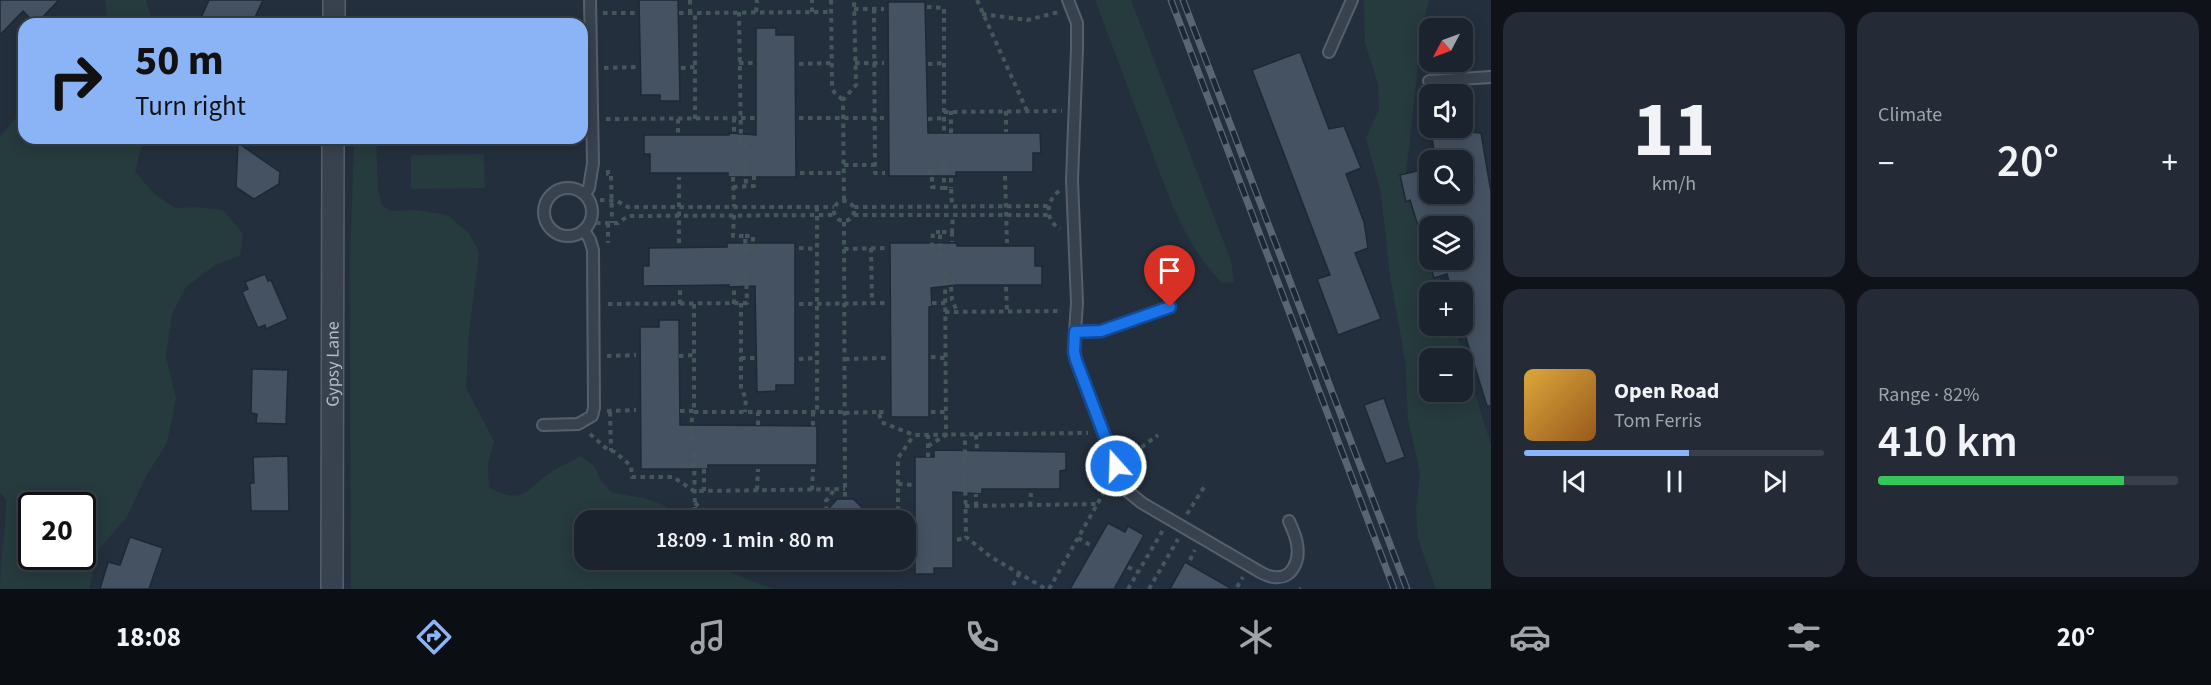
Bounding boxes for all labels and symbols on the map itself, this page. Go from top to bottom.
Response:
north arrow [1419,18,1473,72]
pin [1144,245,1195,307]
street label: Gypsy Lane [320,321,346,407]
position arrow [1084,434,1148,498]
speed limit sign: 20 [18,492,96,570]

